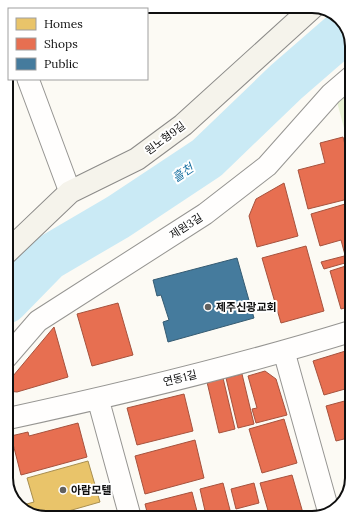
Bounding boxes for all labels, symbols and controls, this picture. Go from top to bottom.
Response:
legend [8,8,148,80]
text: Homes [44,16,83,31]
text: Shops [44,36,78,51]
text: Public [44,56,78,71]
street label: 원노형9길 [142,118,188,158]
water label: 흘천 [169,159,198,185]
street label: 제원3길 [167,210,205,242]
place label: 제주신광교회 [216,300,277,314]
marker: 제주신광교회 [203,302,213,312]
street label: 연동1길 [162,367,198,389]
place label: 아람모텔 [71,483,111,497]
marker: 아람모텔 [58,485,68,495]

